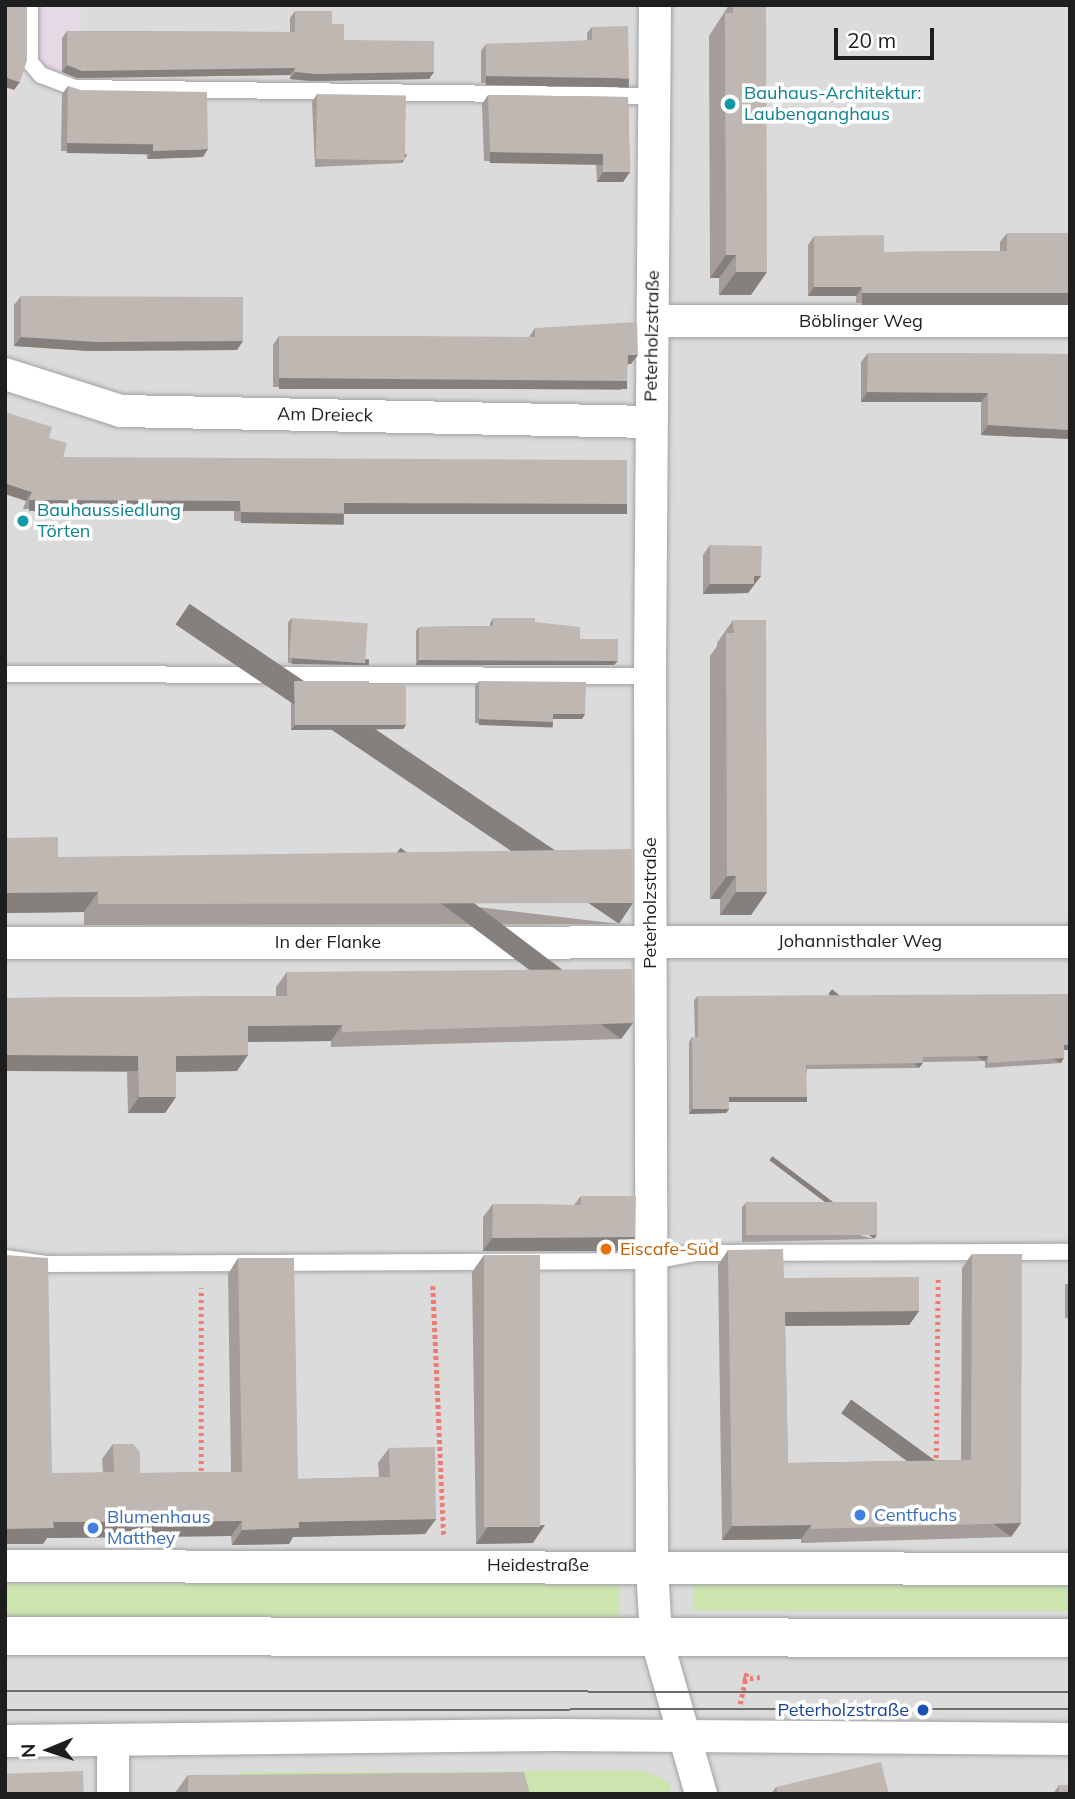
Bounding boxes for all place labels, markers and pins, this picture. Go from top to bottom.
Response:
place label: Bauhaus-Architektur: Laubenganghaus [744,83,921,126]
marker: Bauhaus-Architektur: Laubenganghaus [722,96,738,112]
place label: Bauhaussiedlung Törten [37,500,181,542]
marker: Bauhaussiedlung Törten [15,513,31,529]
place label: Eiscafe-Süd [620,1238,719,1260]
marker: Eiscafe-Süd [598,1241,614,1257]
place label: Centfuchs [874,1504,957,1526]
place label: Blumenhaus Matthey [107,1507,211,1550]
marker: Centfuchs [852,1507,868,1523]
marker: Blumenhaus Matthey [85,1520,101,1536]
place label: Peterholzstraße [777,1699,909,1721]
marker: Peterholzstraße [915,1702,931,1718]

